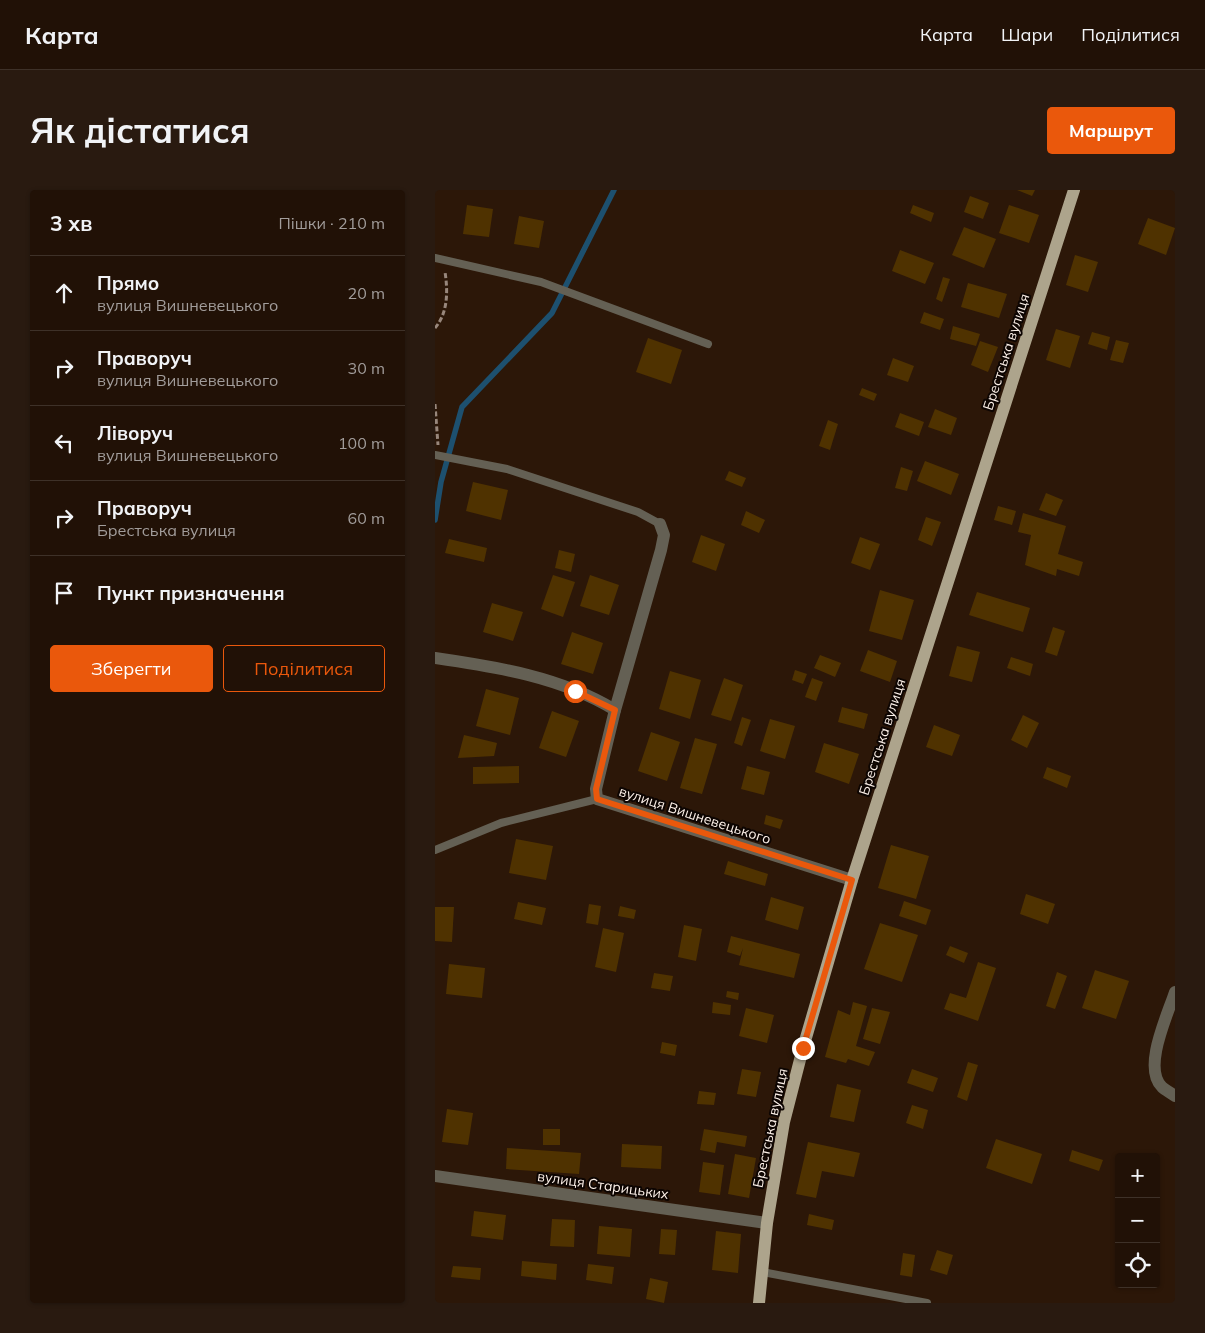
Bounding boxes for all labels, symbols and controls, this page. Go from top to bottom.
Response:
text: Карта [25,20,99,50]
text: Карта [920,23,973,46]
text: Шари [1001,23,1053,46]
text: Поділитися [1081,23,1180,46]
button: Маршрут [1047,107,1175,154]
text: Як дістатися [30,108,250,152]
text: 3 хв [50,210,92,236]
text: Пішки · 210 m [279,213,385,233]
text: Прямо [97,271,159,295]
icon: ahead [50,279,78,307]
text: 20 m [348,283,385,303]
street label: Брестська вулиця [979,291,1033,413]
text: вулиця Вишневецького [97,295,278,315]
text: Праворуч [97,346,192,370]
icon: right [50,354,78,382]
text: 30 m [348,358,385,378]
text: вулиця Вишневецького [97,370,278,390]
text: Ліворуч [97,421,173,445]
icon: left [50,429,78,457]
text: 100 m [338,433,385,453]
text: вулиця Вишневецького [97,445,278,465]
text: Праворуч [97,496,192,520]
icon: right [50,504,78,532]
text: 60 m [348,508,385,528]
text: Брестська вулиця [97,520,236,540]
icon: arrive [50,579,78,607]
text: Пункт призначення [97,581,285,605]
button: Зберегти [50,645,213,692]
button: Поділитися [223,645,385,692]
street label: Брестська вулиця [855,676,909,798]
route start [564,680,587,703]
street label: вулиця Вишневецького [617,782,773,848]
route end [792,1037,815,1060]
street label: Брестська вулиця [749,1067,791,1189]
map controls [1115,1153,1160,1288]
button: + [1115,1153,1160,1198]
street label: вулиця Старицьких [536,1167,670,1203]
button: − [1115,1198,1160,1243]
button: locate [1115,1243,1160,1288]

